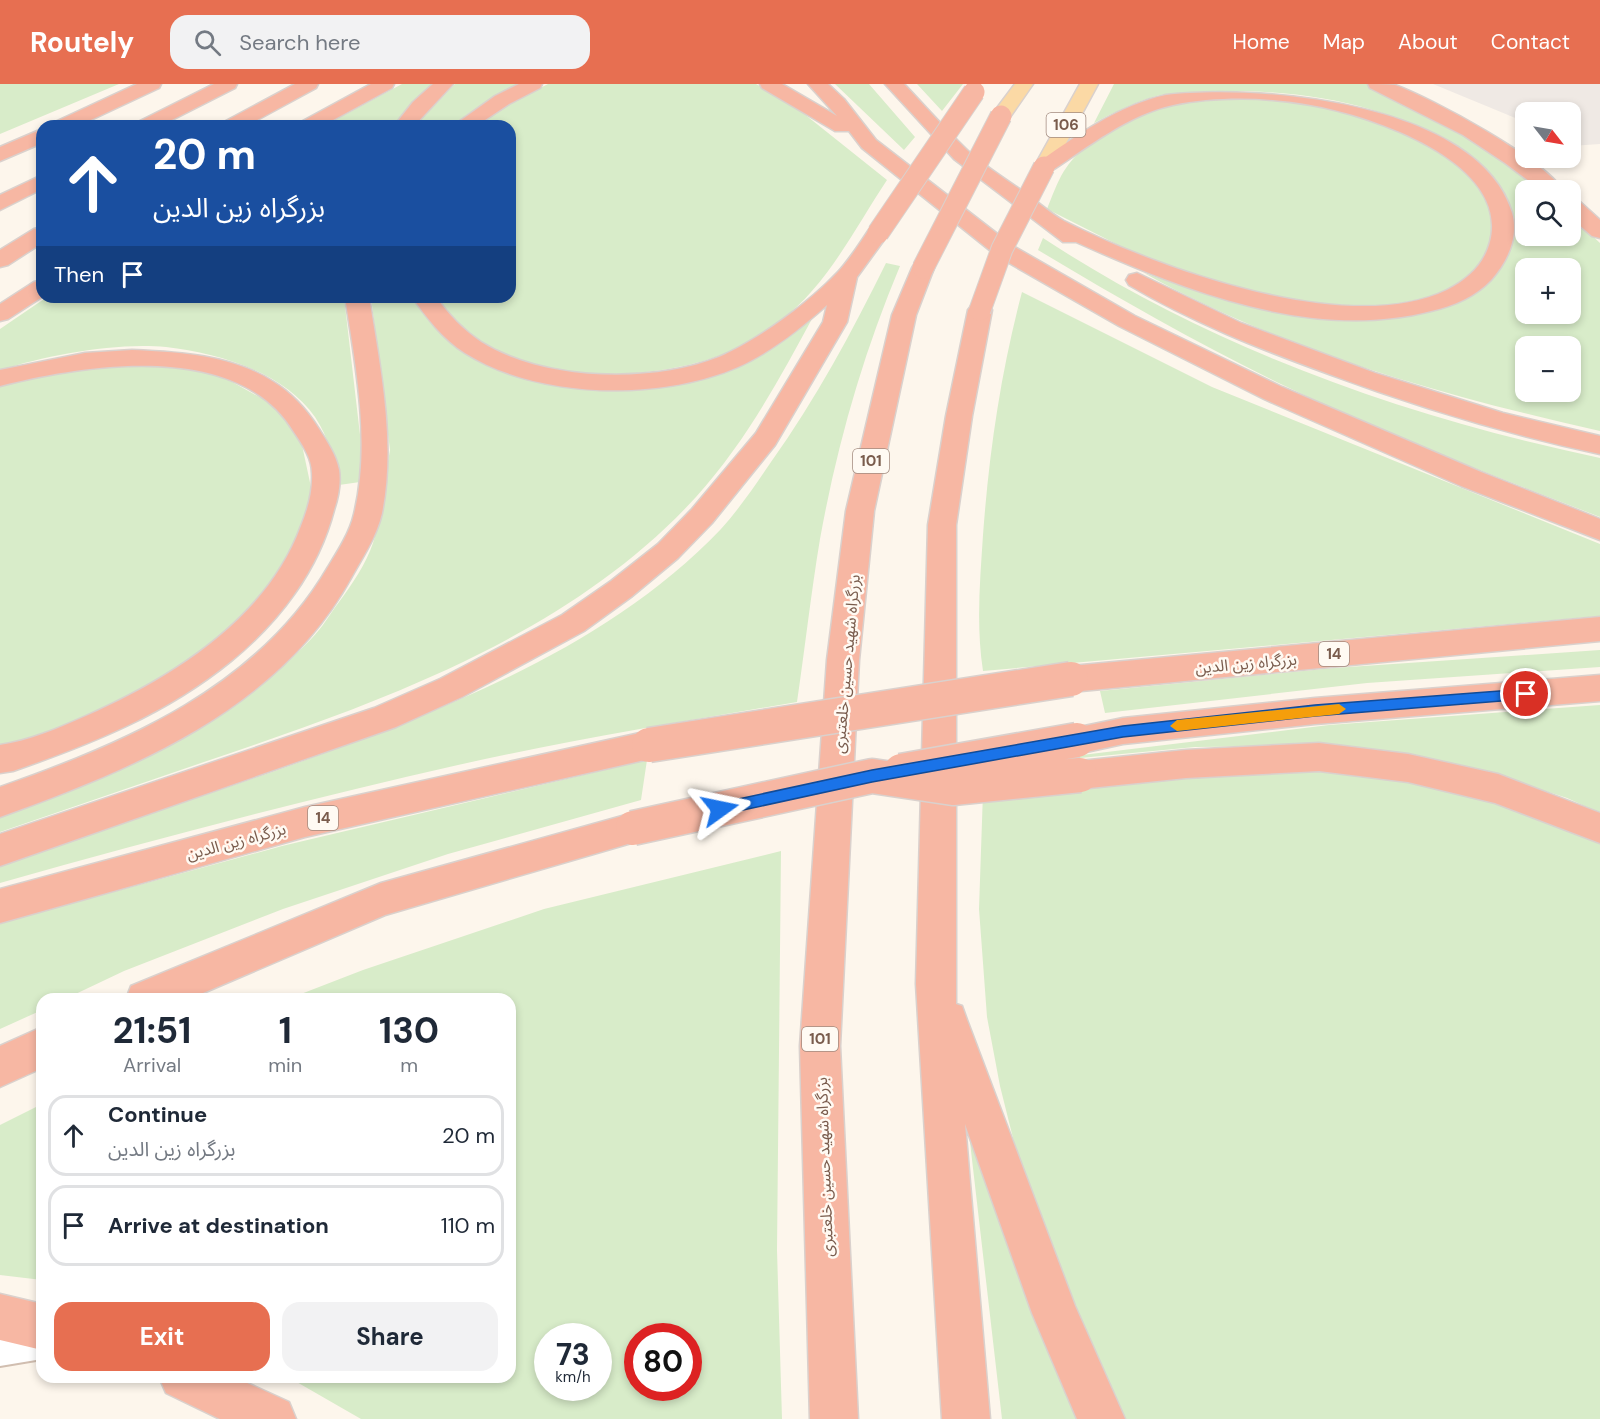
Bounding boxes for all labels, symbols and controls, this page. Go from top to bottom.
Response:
search box [170,15,590,69]
text: Routely [30,24,134,61]
icon: search [191,26,224,59]
text: Search here [239,28,361,57]
text: Home [1232,28,1290,56]
text: Map [1323,28,1365,56]
text: About [1398,28,1458,56]
text: Contact [1491,28,1570,56]
north arrow [1515,102,1581,168]
map controls [1515,102,1581,402]
road number: 106 [1046,113,1086,137]
text: 20 m [153,127,256,182]
icon: ahead [54,144,132,222]
button: search [1515,180,1581,246]
text: بزرگراه زین الدین [153,190,325,225]
icon: arrive [116,258,149,291]
button: + [1515,258,1581,324]
text: Then [54,260,104,289]
button: − [1515,336,1581,402]
road number: 101 [853,449,889,473]
street label: بزرگراه شهید حسین خلعتبری [828,574,865,755]
road number: 14 [1319,642,1349,666]
street label: بزرگراه زین الدین [1194,649,1298,678]
pin [1500,668,1551,719]
icon: arrive [1509,677,1542,710]
position arrow [688,777,752,841]
road number: 14 [308,806,338,830]
street label: بزرگراه زین الدین [184,818,288,865]
text: 21:51 [113,1007,191,1054]
text: 1 [279,1007,292,1054]
text: 130 [379,1007,439,1054]
road number: 101 [802,1027,838,1051]
text: Arrival [123,1052,181,1078]
text: min [268,1052,302,1078]
text: m [400,1052,418,1078]
street label: بزرگراه شهید حسین خلعتبری [811,1077,838,1257]
text: Continue [108,1100,207,1129]
icon: ahead [57,1119,90,1152]
text: 20 m [442,1121,495,1150]
text: بزرگراه زین الدین [108,1136,236,1162]
icon: arrive [57,1209,90,1242]
text: Arrive at destination [108,1211,329,1240]
text: 110 m [441,1211,495,1240]
button: Exit [54,1302,270,1371]
button: Share [282,1302,498,1371]
speed limit sign: 80 [624,1323,702,1401]
text: 73 [556,1335,590,1374]
text: km/h [555,1367,591,1387]

